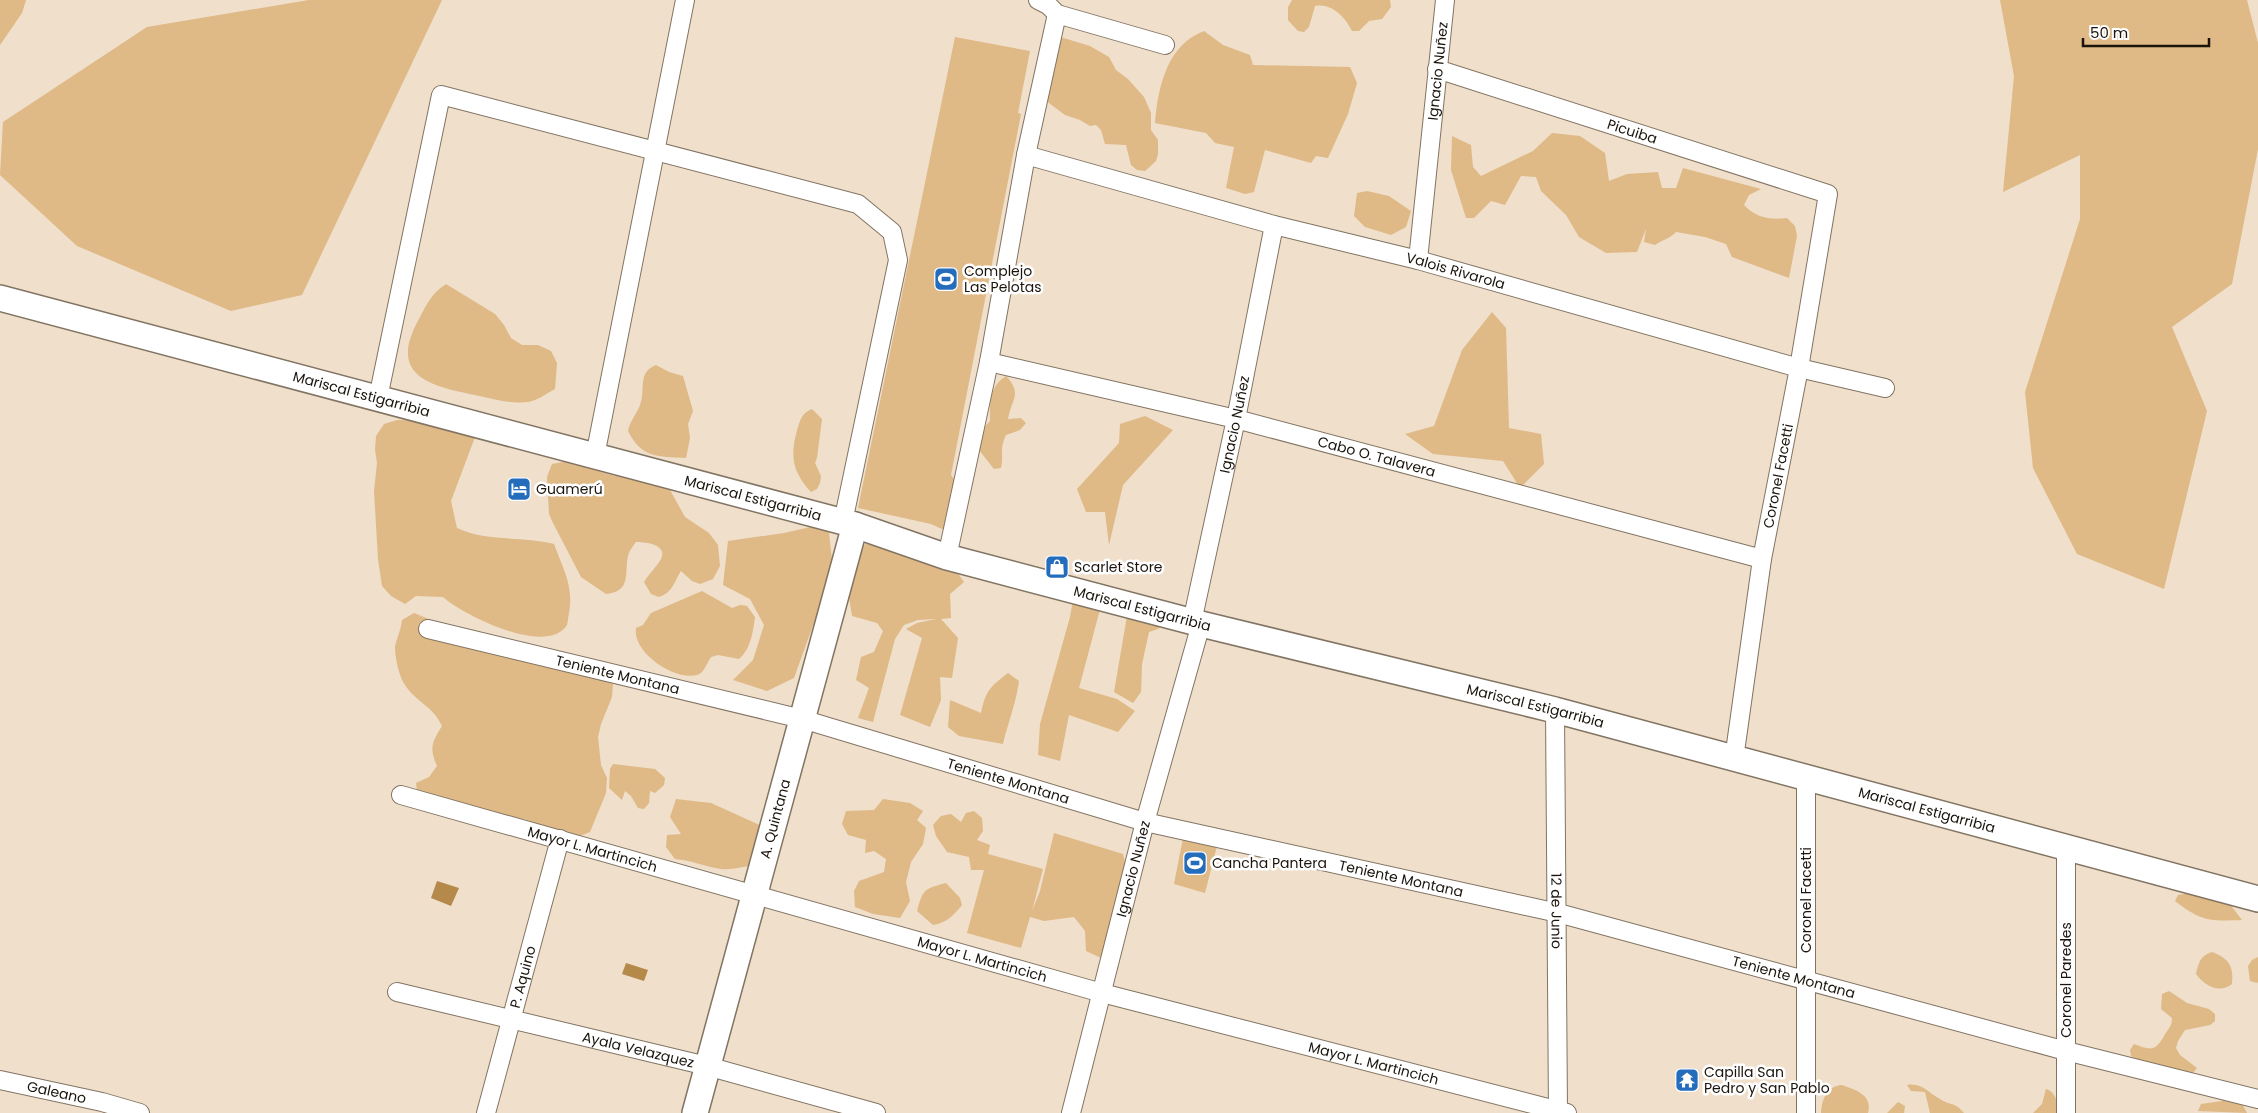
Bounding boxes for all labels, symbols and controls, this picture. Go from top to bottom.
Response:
scale bar [2083,15,2209,47]
street label: Ignacio Nuñez [1423,21,1453,121]
text: 50 m [2090,22,2128,43]
street label: Picuiba [1605,114,1660,149]
street label: Valois Rivarola [1404,247,1508,294]
place label: Complejo Las Pelotas [964,261,1042,297]
sports icon: Complejo Las Pelotas [933,266,959,292]
street label: Mariscal Estigarribia [291,366,432,422]
street label: Ignacio Nuñez [1215,374,1254,475]
street label: Coronel Facetti [1758,422,1798,530]
street label: Cabo O. Talavera [1315,431,1438,482]
street label: Mariscal Estigarribia [682,470,824,526]
hotel icon: Guamerú [506,476,532,502]
place label: Guamerú [536,479,603,499]
shop icon: Scarlet Store [1044,554,1070,580]
place label: Scarlet Store [1074,557,1163,577]
street label: Mariscal Estigarribia [1072,581,1213,636]
street label: Teniente Montana [554,650,682,699]
street label: Mariscal Estigarribia [1465,679,1606,733]
street label: Teniente Montana [945,753,1072,809]
street label: A. Quintana [755,777,795,861]
street label: Mariscal Estigarribia [1856,782,1997,838]
street label: Ignacio Nuñez [1111,818,1155,919]
street label: Mayor L. Martincich [525,821,660,877]
street label: Coronel Facetti [1796,847,1816,953]
sports icon: Cancha Pantera [1182,850,1208,876]
place label: Cancha Pantera [1212,853,1327,873]
street label: Teniente Montana [1337,855,1465,902]
street label: 12 de Junio [1546,873,1567,949]
street label: Coronel Paredes [2056,922,2076,1038]
street label: Mayor L. Martincich [915,931,1049,987]
street label: P. Aquino [505,943,541,1010]
street label: Teniente Montana [1730,951,1858,1003]
street label: Ayala Velazquez [580,1027,696,1073]
street label: Mayor L. Martincich [1306,1037,1441,1090]
place label: Capilla San Pedro y San Pablo [1704,1062,1830,1098]
temple icon: Capilla San Pedro y San Pablo [1674,1067,1700,1093]
street label: Galeano [25,1076,88,1108]

